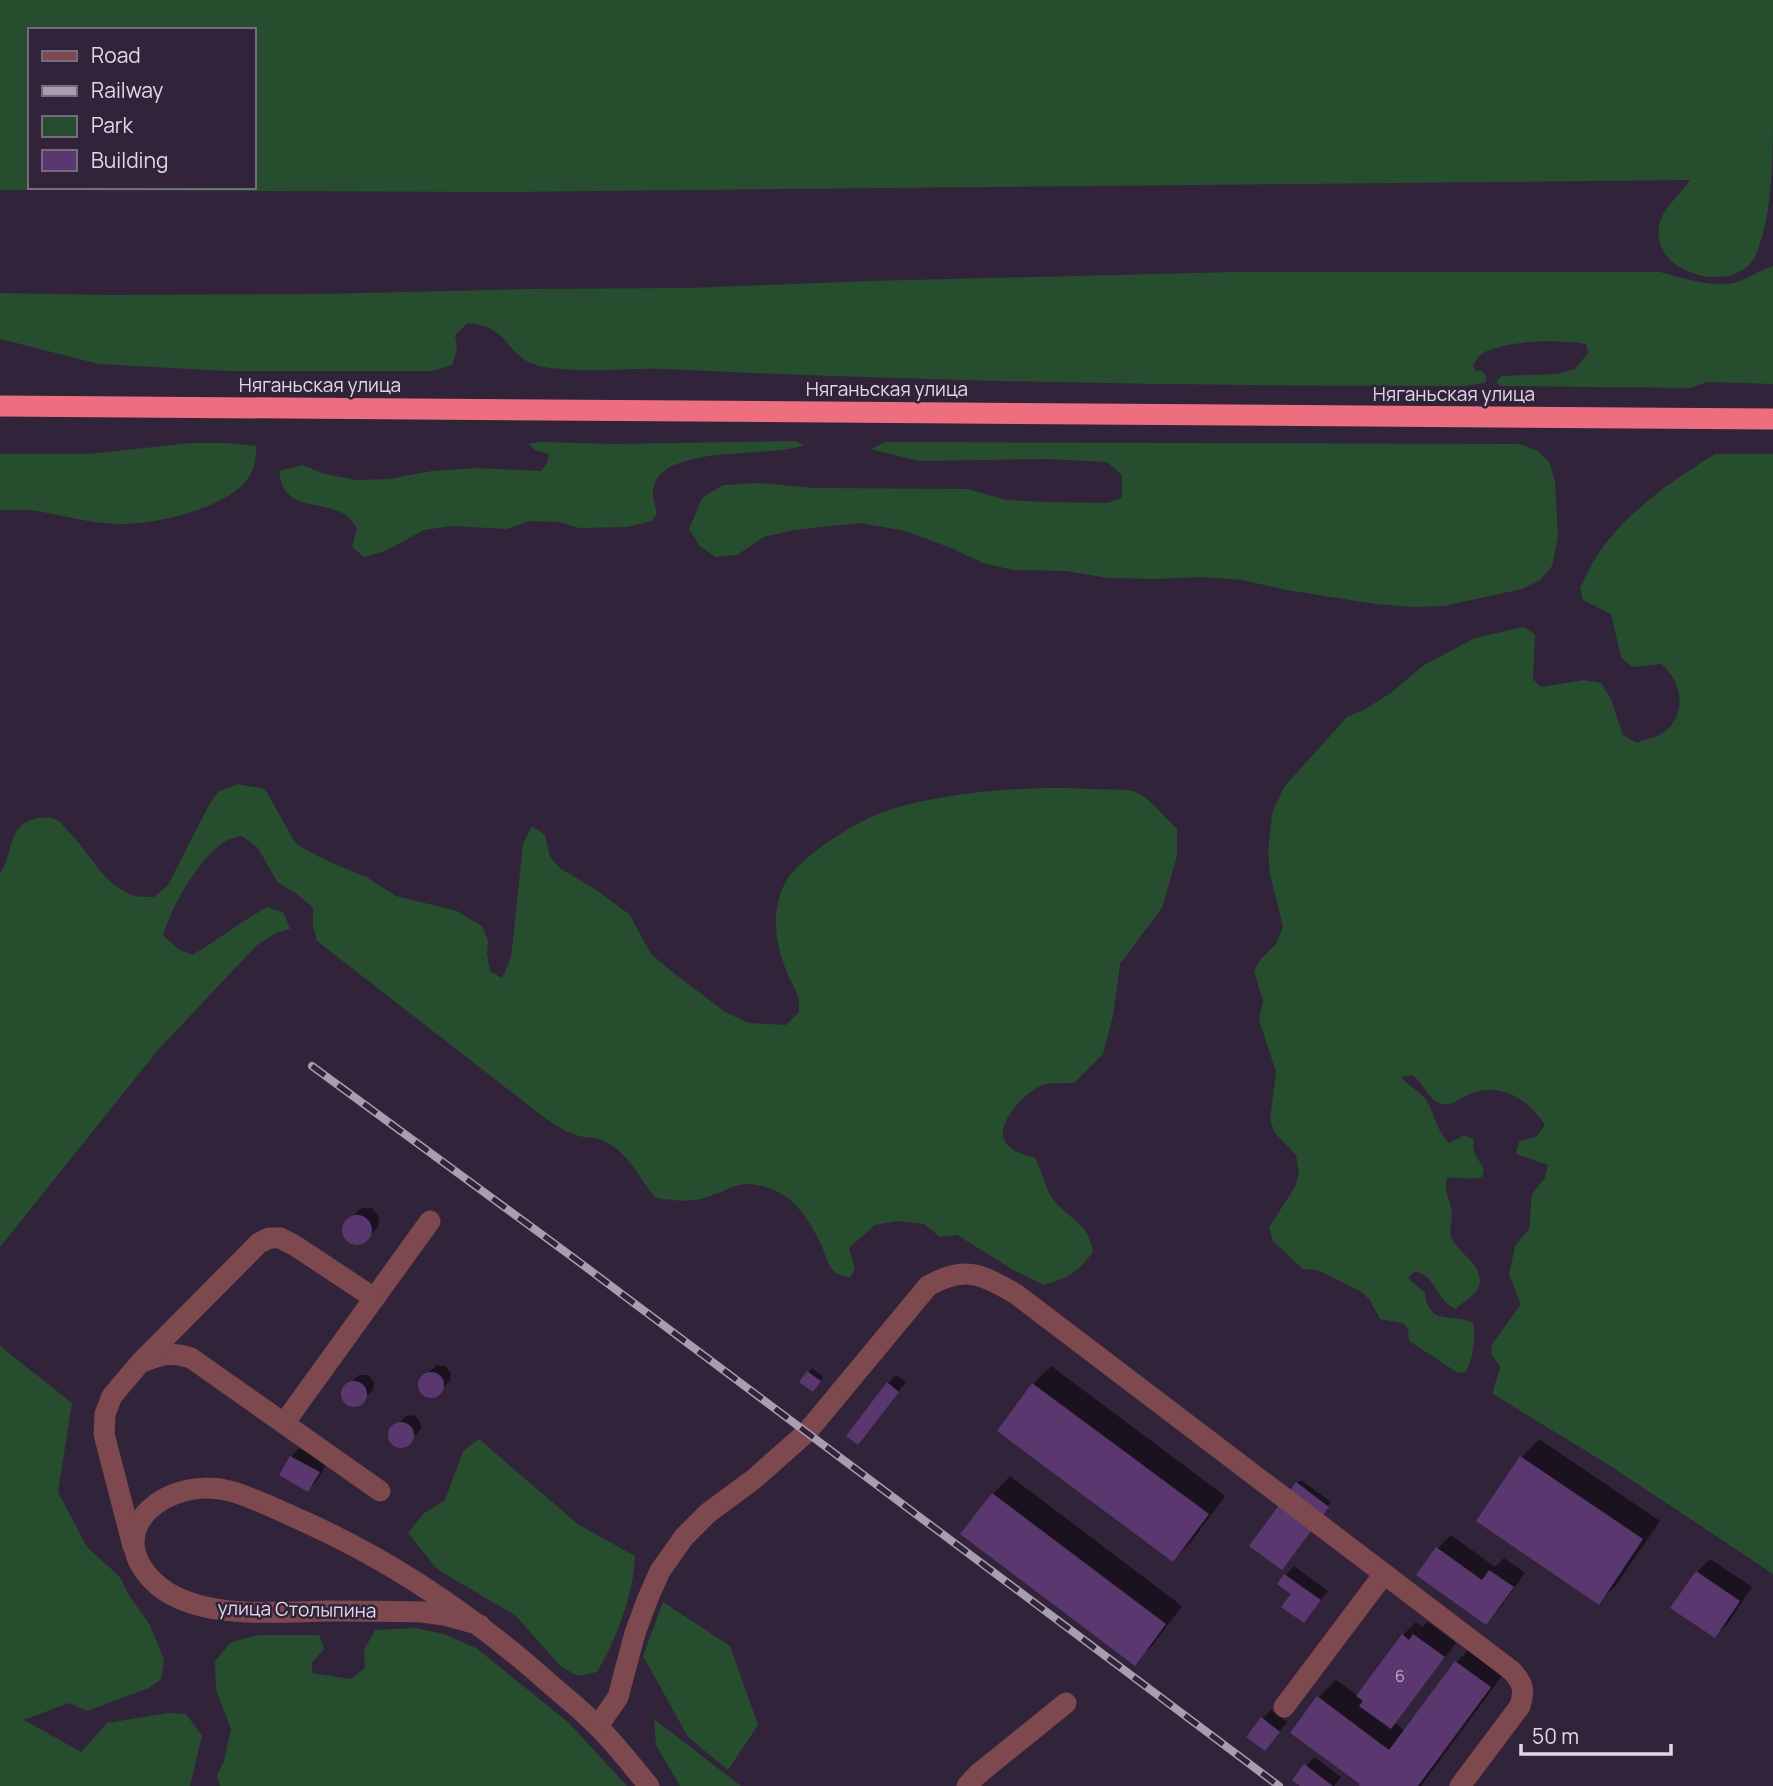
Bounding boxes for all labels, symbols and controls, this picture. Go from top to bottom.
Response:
legend [28,28,256,189]
text: Road [91,41,141,69]
text: Railway [91,76,163,104]
text: Park [91,111,133,139]
text: Building [91,146,168,174]
street label: Няганьская улица [239,372,401,398]
street label: Няганьская улица [806,376,968,402]
street label: Няганьская улица [1373,381,1535,407]
street label: улица Столыпина [217,1595,377,1623]
house number: 6 [1395,1665,1405,1687]
scale bar [1521,1712,1672,1756]
text: 50 m [1532,1722,1579,1750]

